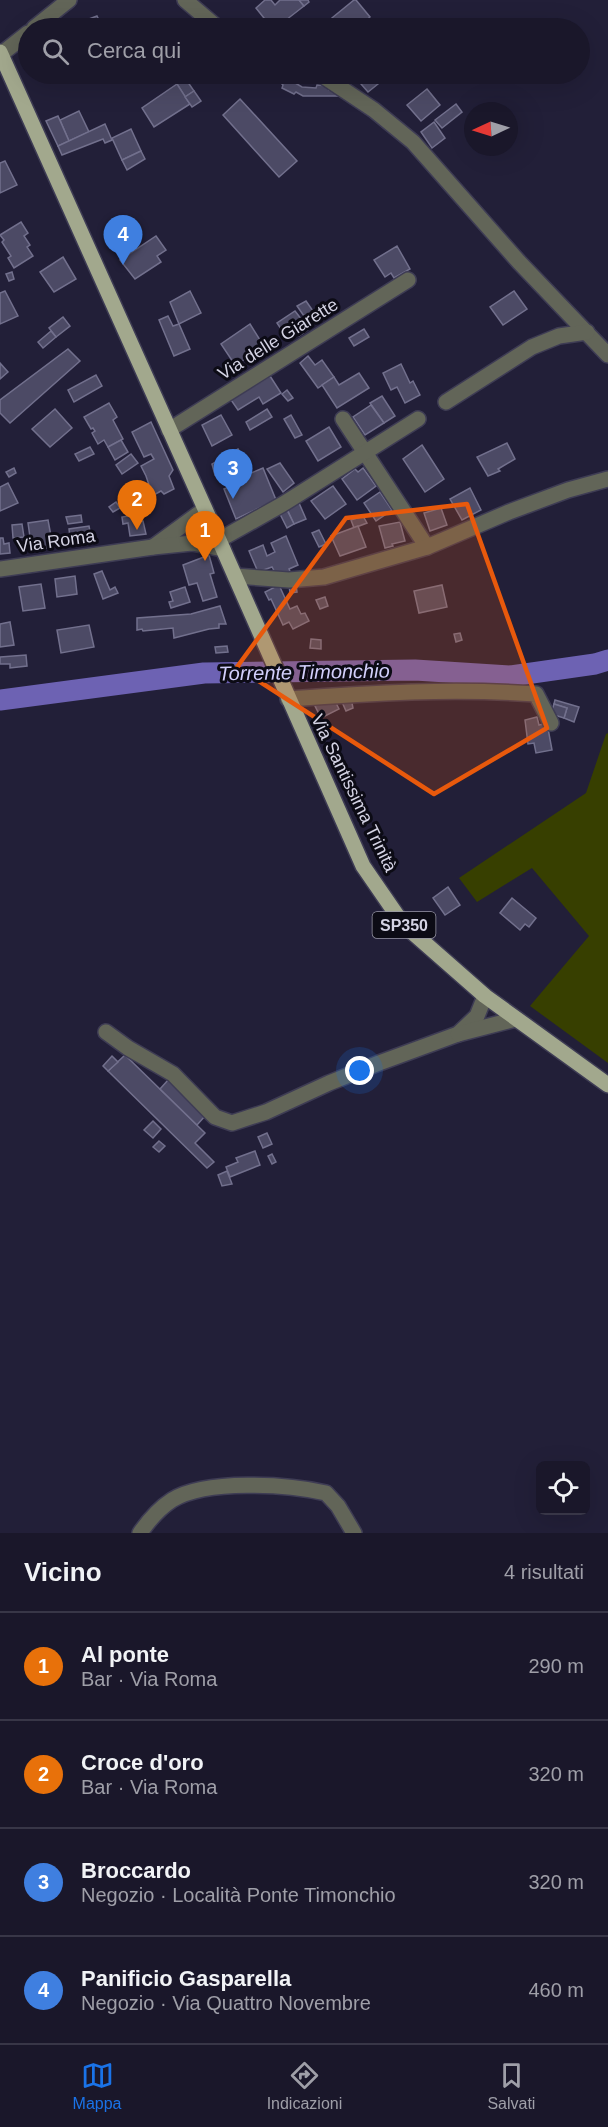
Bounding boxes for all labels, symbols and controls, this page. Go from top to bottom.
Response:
search box [18,18,590,84]
icon: search [39,35,72,68]
text: Cerca qui [87,38,181,63]
north arrow [464,102,518,156]
pin: 4 [104,216,142,265]
street label: Via delle Giarette [214,294,342,384]
pin: 3 [214,450,252,499]
pin: 2 [118,480,156,530]
pin: 1 [186,512,224,561]
street label: Via Roma [16,525,97,556]
water label: Torrente Timonchio [218,660,390,684]
street label: Via Santissima Trinità [307,711,401,876]
road number: SP350 [372,912,436,938]
your location [345,1056,374,1085]
map controls [536,1461,590,1515]
button: locate [536,1461,590,1515]
text: Vicino [24,1557,102,1587]
text: 4 risultati [504,1561,584,1583]
text: Al ponte [81,1642,169,1667]
text: 1 [38,1655,49,1677]
text: 290 m [528,1655,584,1677]
text: Bar · Via Roma [81,1668,217,1690]
text: Croce d'oro [81,1750,204,1775]
text: 2 [38,1763,49,1785]
text: 320 m [528,1763,584,1785]
text: Bar · Via Roma [81,1776,217,1798]
text: Broccardo [81,1858,191,1883]
text: 3 [38,1871,49,1893]
text: 320 m [528,1871,584,1893]
text: Negozio · Località Ponte Timonchio [81,1884,396,1906]
text: Panificio Gasparella [81,1966,291,1991]
text: 4 [38,1979,49,2001]
text: 460 m [528,1979,584,2001]
text: Negozio · Via Quattro Novembre [81,1992,371,2014]
tab: Mappa [73,2059,121,2113]
tab: Indicazioni [267,2059,342,2113]
tab: Salvati [487,2059,535,2113]

